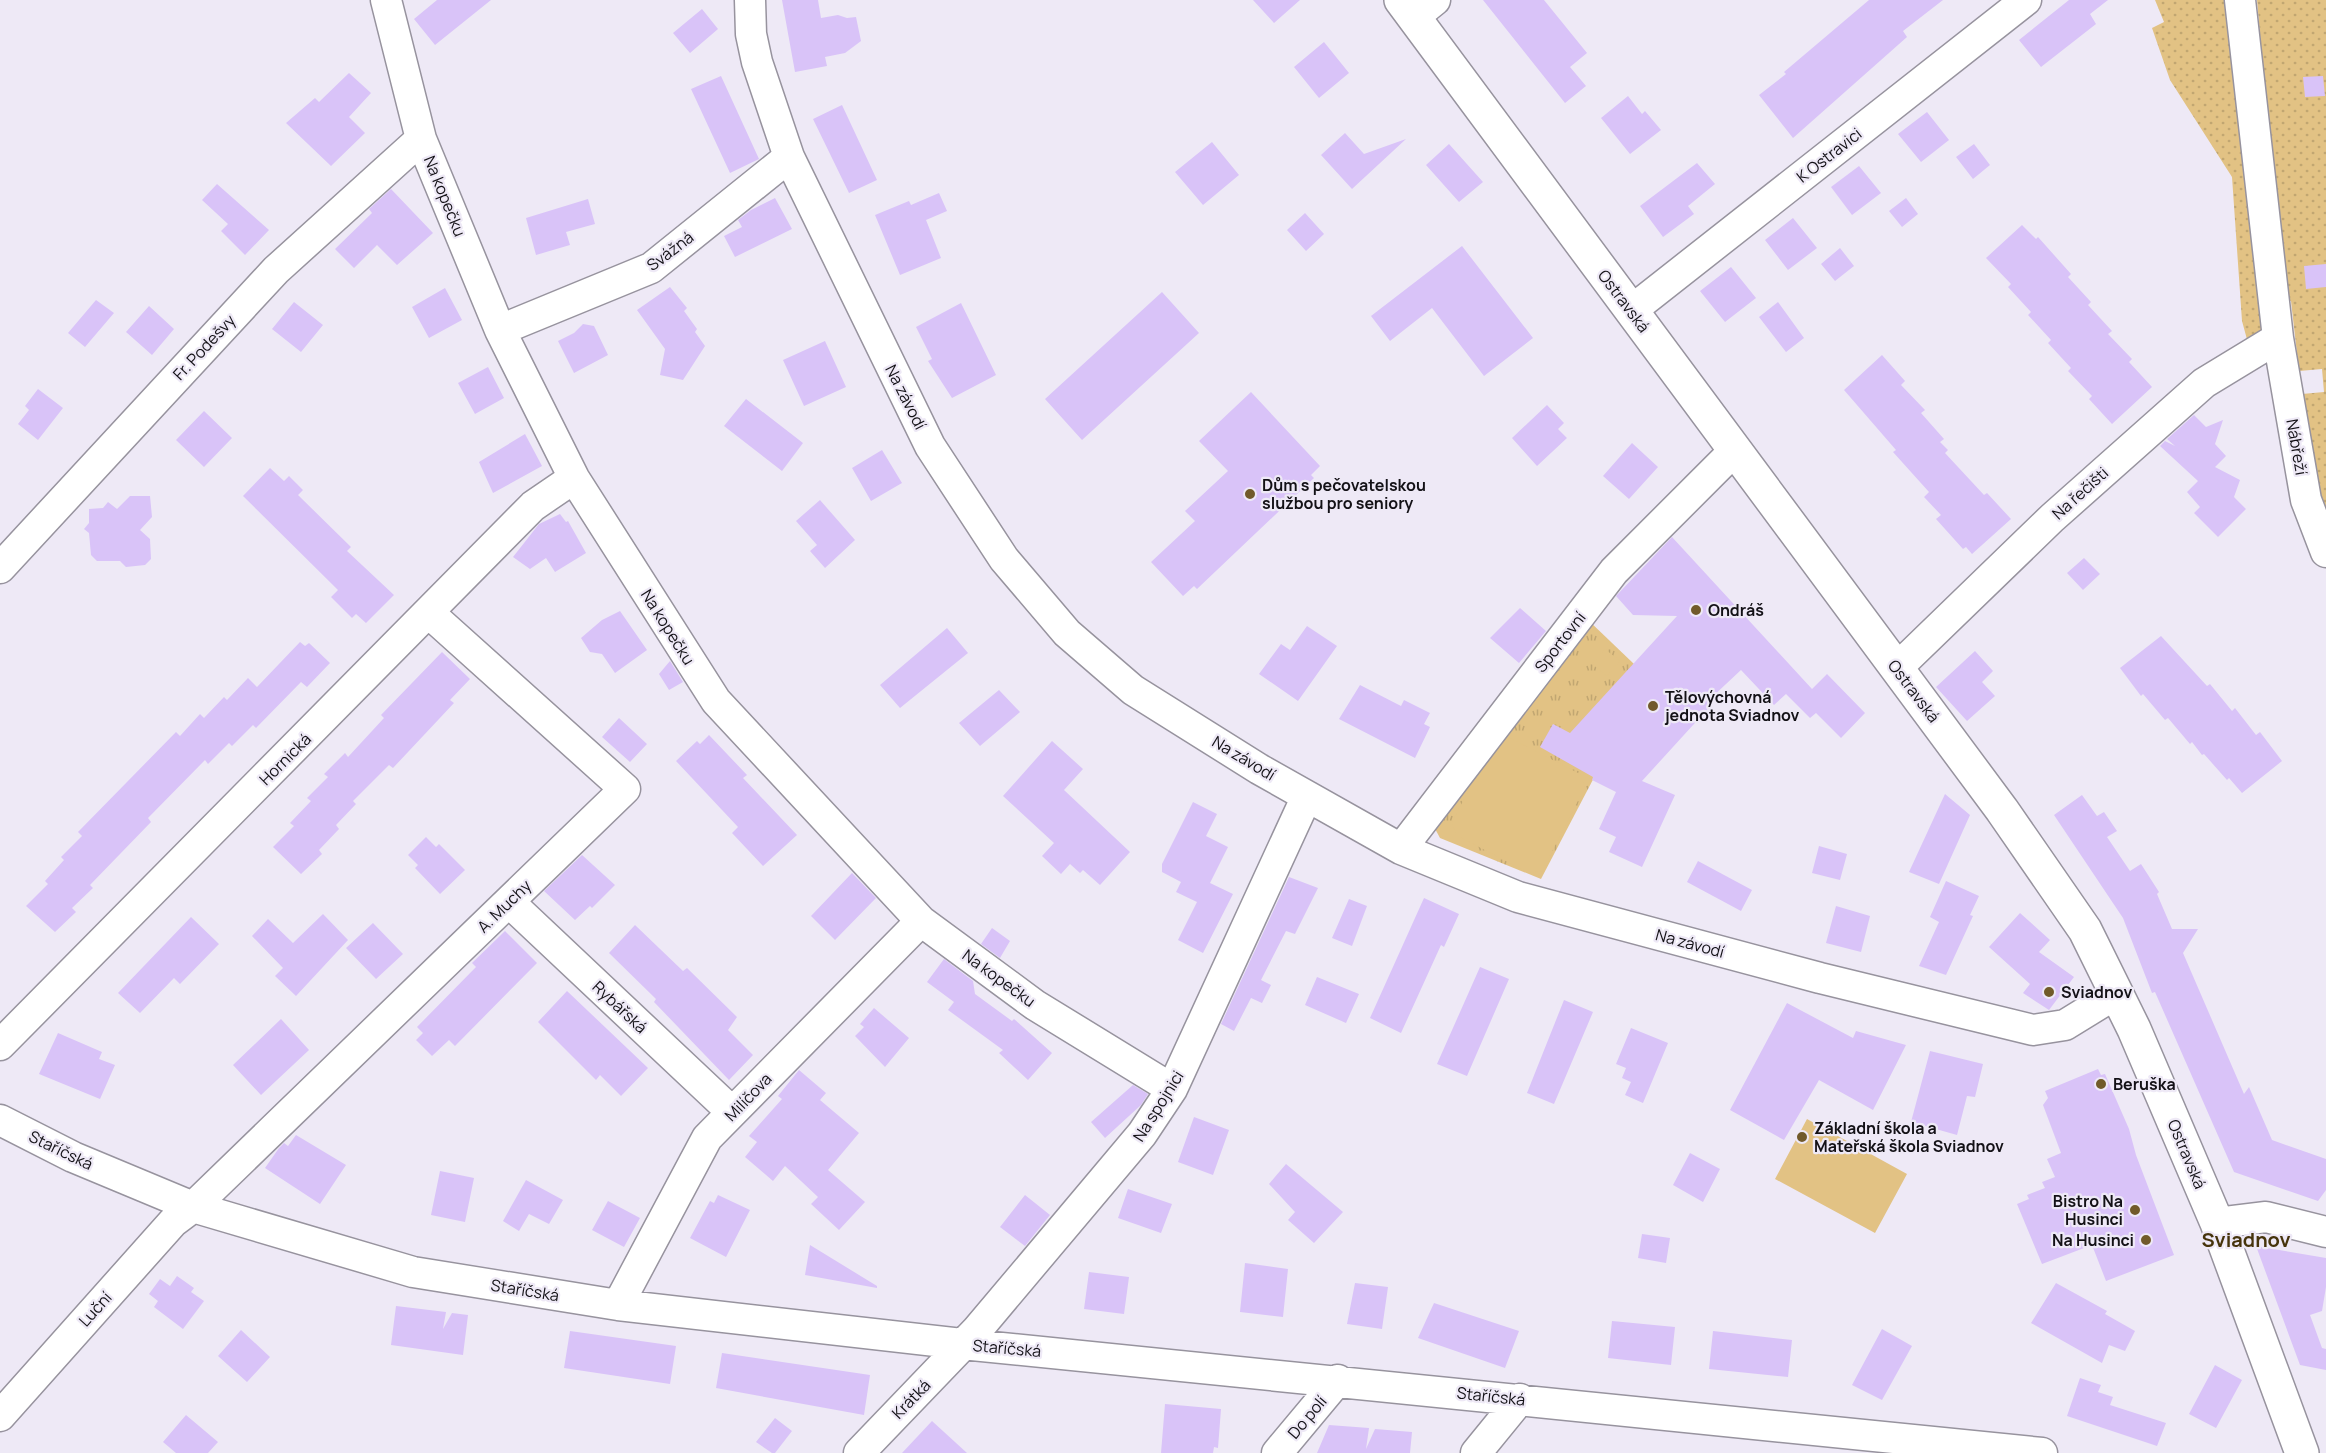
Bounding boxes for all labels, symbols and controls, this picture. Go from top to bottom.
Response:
street label: K Ostravici [1792,123,1866,187]
street label: Na kopečku [419,152,471,240]
street label: Svážná [642,226,698,276]
street label: Ostravská [1593,265,1655,337]
street label: Fr. Podešvy [168,309,240,385]
street label: Na závodí [880,361,932,433]
street label: Nábřeží [2281,417,2313,477]
street label: Na řečišti [2047,462,2113,524]
place label: Dům s pečovatelskou službou pro seniory [1262,474,1426,514]
marker: Dům s pečovatelskou službou pro seniory [1243,487,1257,501]
street label: Na kopečku [636,585,700,669]
place label: Ondráš [1708,599,1764,621]
marker: Ondráš [1689,603,1703,617]
street label: Sportovní [1529,607,1591,677]
street label: Ostravská [1883,655,1945,727]
place label: Tělovýchovná jednota Sviadnov [1664,686,1800,726]
marker: Tělovýchovná jednota Sviadnov [1646,699,1660,713]
street label: Hornická [254,728,316,790]
street label: Na závodí [1208,731,1280,786]
street label: A. Muchy [472,874,536,937]
street label: Na závodí [1653,923,1727,963]
street label: Na kopečku [958,944,1040,1012]
street label: Rybářská [588,976,652,1038]
place label: Sviadnov [2061,981,2132,1003]
marker: Sviadnov [2042,985,2056,999]
street label: Na spojnici [1127,1066,1189,1146]
street label: Milíčova [720,1068,776,1126]
place label: Beruška [2113,1073,2176,1095]
marker: Beruška [2094,1077,2108,1091]
street label: Ostravská [2163,1116,2211,1192]
place label: Základní škola a Mateřská škola Sviadnov [1814,1117,2004,1157]
street label: Staříčská [25,1125,97,1175]
marker: Základní škola a Mateřská škola Sviadnov [1795,1130,1809,1144]
place label: Bistro Na Husinci [2053,1190,2123,1230]
marker: Bistro Na Husinci [2128,1203,2142,1217]
district label: Sviadnov [2201,1226,2291,1253]
place label: Na Husinci [2052,1229,2134,1251]
marker: Na Husinci [2139,1233,2153,1247]
street label: Staříčská [489,1274,561,1306]
street label: Luční [74,1287,117,1331]
street label: Staříčská [972,1334,1042,1362]
street label: Krátká [887,1374,935,1424]
street label: Staříčská [1456,1381,1526,1411]
street label: Do polí [1283,1391,1332,1443]

